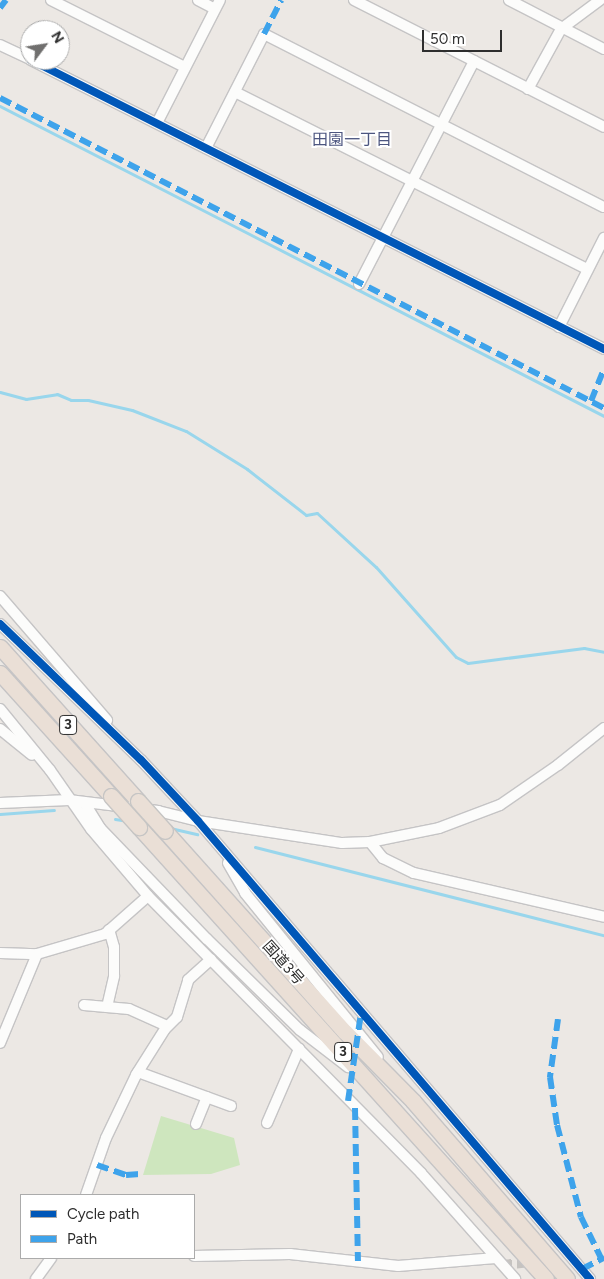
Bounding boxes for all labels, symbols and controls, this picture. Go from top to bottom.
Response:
north arrow [20,20,70,70]
scale bar [424,20,504,52]
text: N [47,29,67,47]
text: 50 m [430,30,465,48]
district label: 田園一丁目 [312,130,392,150]
road number: 3 [58,714,78,736]
street label: 国道3号 [259,937,307,989]
road number: 3 [333,1040,353,1064]
legend [20,1194,195,1259]
text: Cycle path [67,1205,139,1223]
text: Path [67,1230,97,1248]

